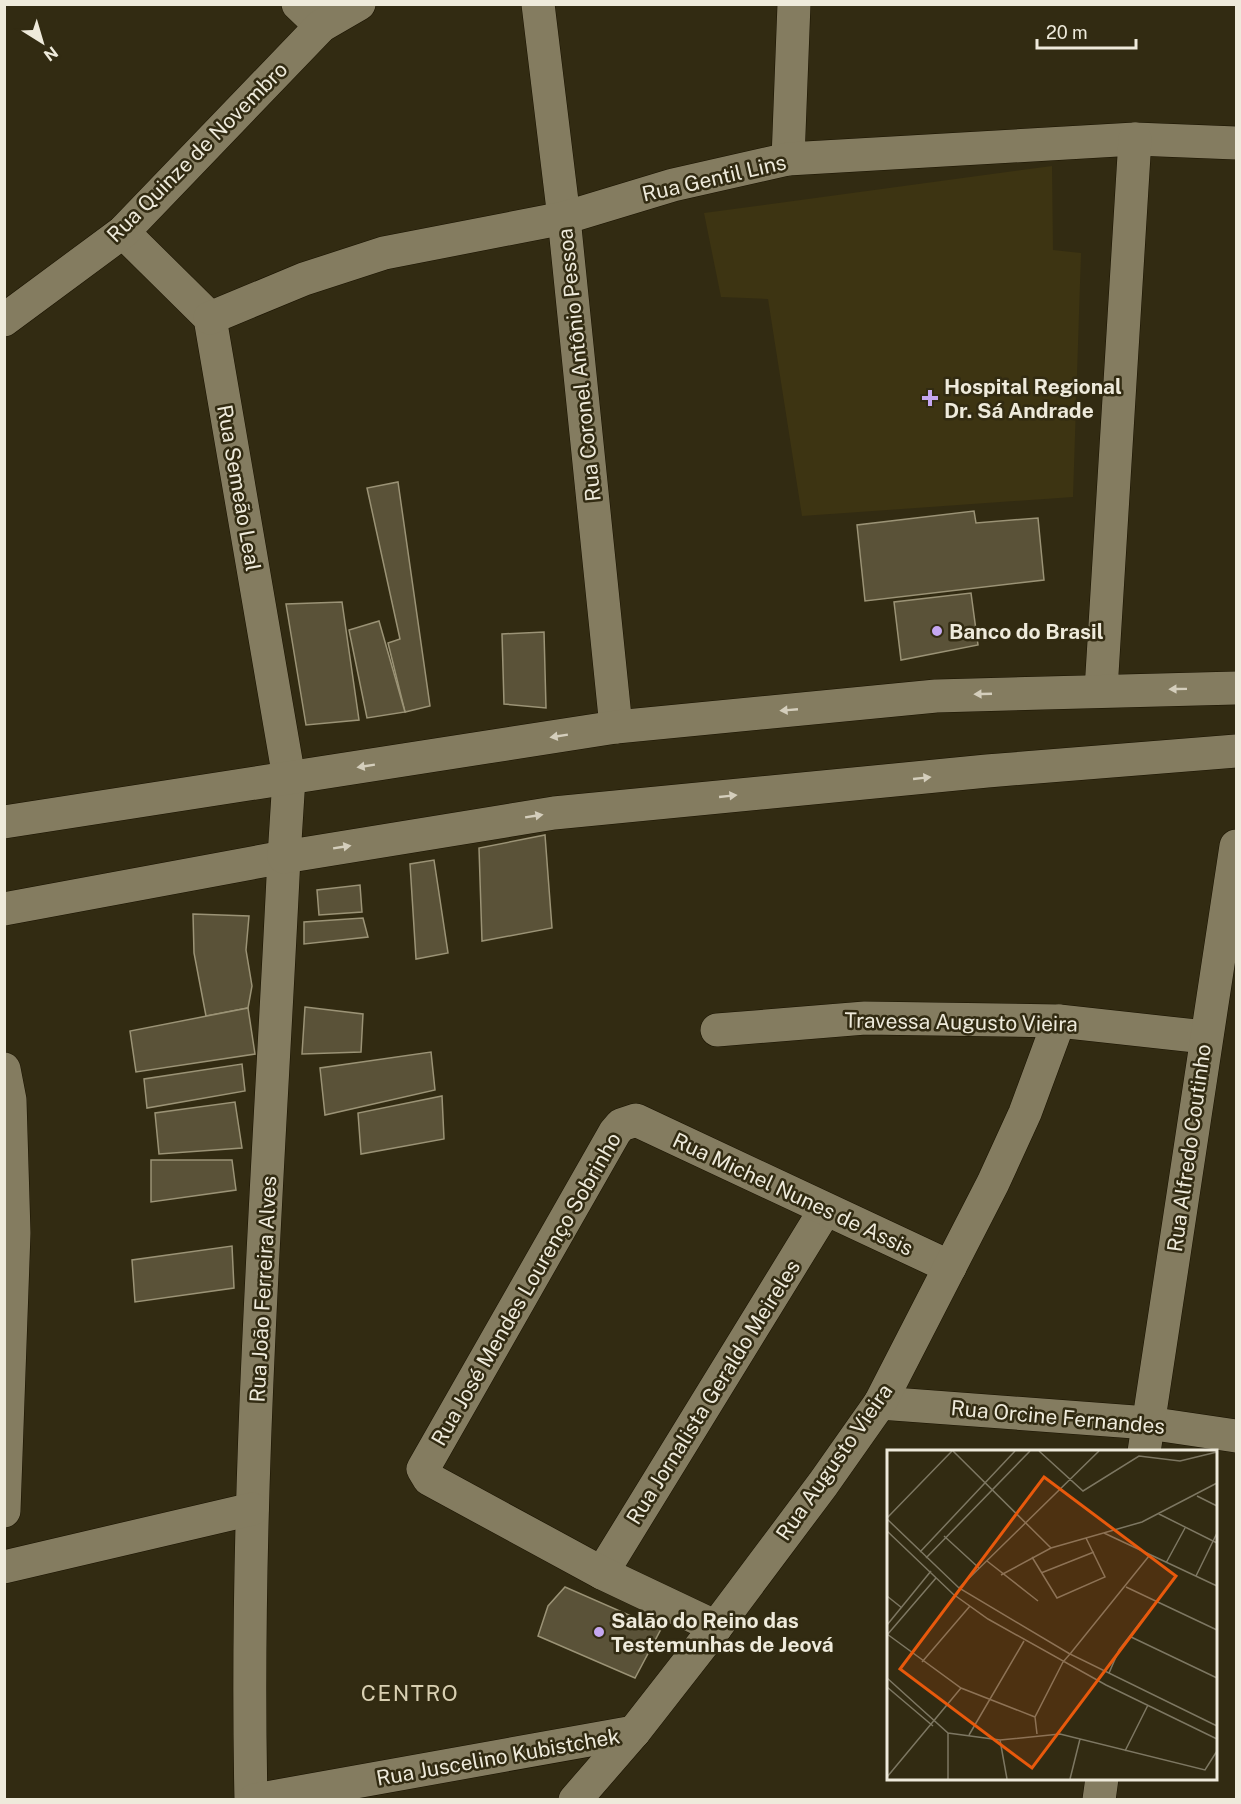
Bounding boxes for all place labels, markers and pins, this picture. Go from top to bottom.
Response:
place label: Hospital Regional Dr. Sá Andrade [944,374,1122,423]
marker: Hospital Regional Dr. Sá Andrade [921,389,939,407]
place label: Banco do Brasil [949,619,1104,644]
marker: Banco do Brasil [930,624,944,638]
place label: Salão do Reino das Testemunhas de Jeová [611,1608,834,1657]
marker: Salão do Reino das Testemunhas de Jeová [592,1625,606,1639]

